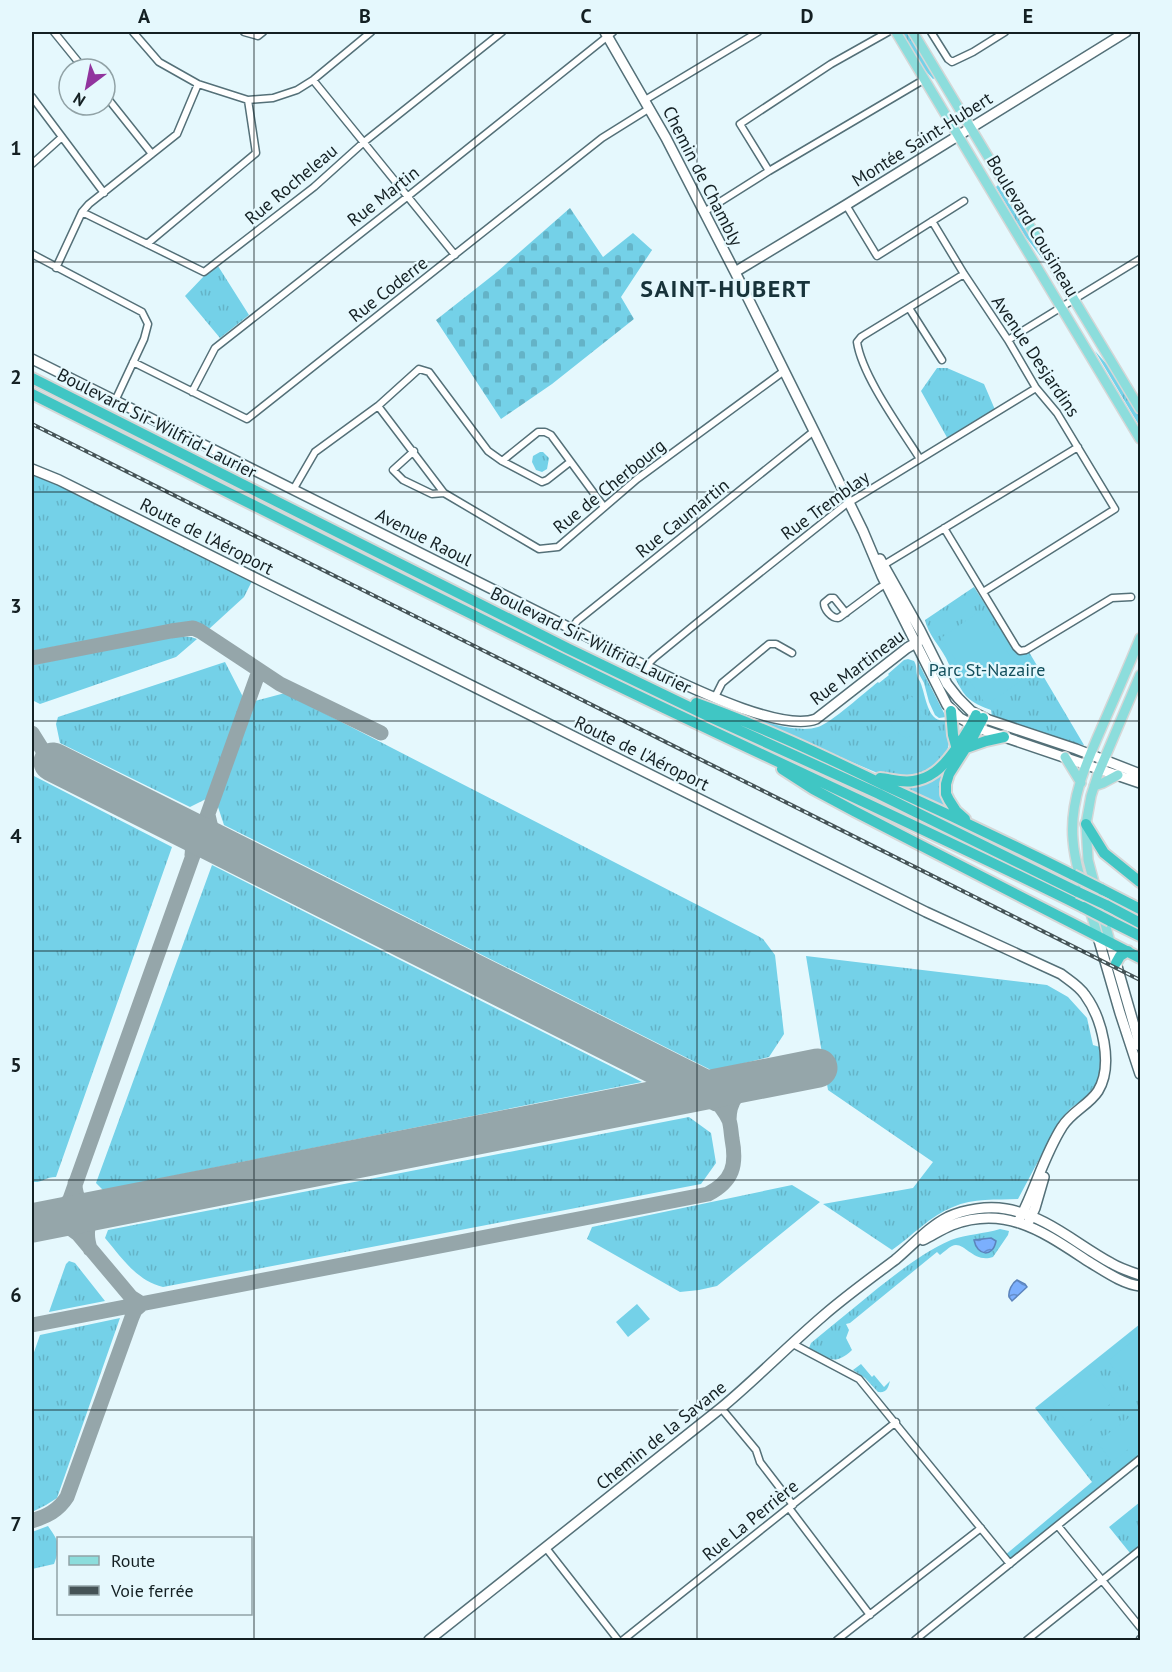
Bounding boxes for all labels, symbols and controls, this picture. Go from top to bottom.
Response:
text: A [138,3,151,29]
text: B [359,3,371,29]
text: C [580,3,592,29]
text: D [801,3,814,29]
text: E [1023,3,1033,29]
north arrow [57,57,117,117]
street label: Montée Saint-Hubert [848,87,996,191]
text: N [69,88,89,111]
street label: Chemin de Chambly [658,102,748,250]
text: 1 [10,135,22,161]
street label: Rue Rocheleau [240,139,342,229]
street label: Boulevard Cousineau [982,151,1084,301]
street label: Rue Martin [343,161,423,231]
street label: Rue Coderre [344,251,432,327]
district label: SAINT-HUBERT [640,273,812,304]
street label: Avenue Desjardins [987,291,1085,421]
street label: Boulevard Sir-Wilfrid-Laurier [53,363,261,483]
text: 2 [10,364,22,390]
street label: Rue de Cherbourg [548,434,670,538]
street label: Rue Tremblay [776,465,874,545]
street label: Rue Caumartin [631,473,733,563]
street label: Route de l'Aéroport [136,492,278,580]
street label: Avenue Raoul [372,503,477,571]
street label: Boulevard Sir-Wilfrid-Laurier [487,581,695,699]
text: 3 [10,593,22,619]
street label: Rue Martineau [805,624,909,710]
park label: Parc St-Nazaire [929,658,1045,681]
street label: Route de l'Aéroport [571,710,713,796]
text: 4 [10,823,22,849]
text: 5 [10,1052,22,1078]
text: 6 [10,1282,22,1308]
street label: Chemin de la Savane [591,1375,731,1495]
street label: Rue La Perrière [697,1474,803,1566]
text: 7 [10,1511,22,1537]
legend [57,1537,252,1615]
text: Route [111,1549,155,1572]
text: Voie ferrée [110,1579,194,1602]

